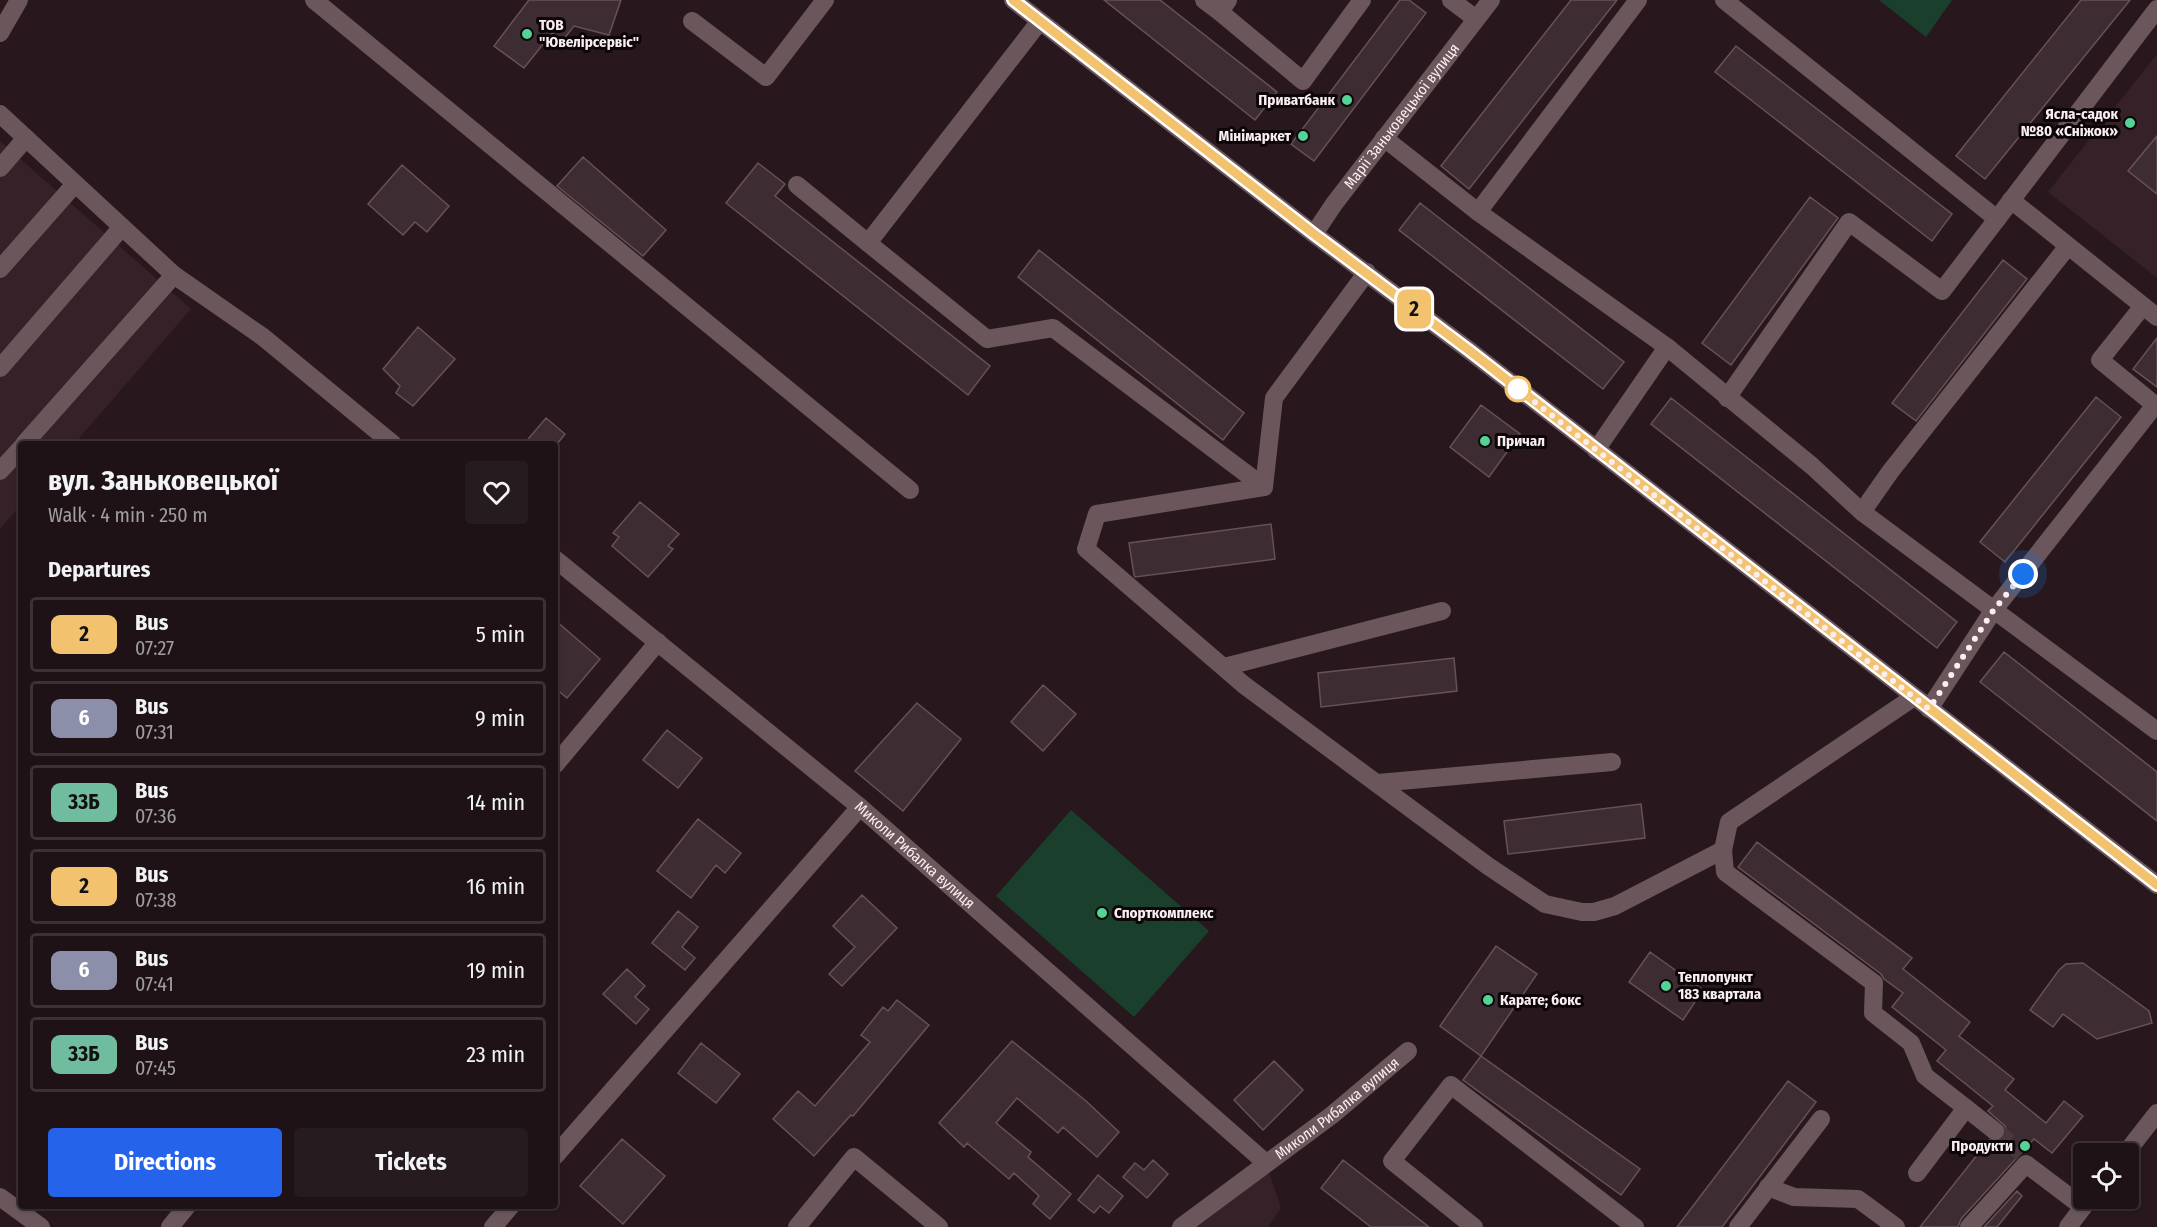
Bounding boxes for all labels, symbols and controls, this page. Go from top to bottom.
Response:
place label: ТОВ "Ювелірсервіс" [539,16,639,51]
marker: ТОВ "Ювелірсервіс" [520,27,534,41]
street label: Марії Заньковецької вулиця [1340,40,1463,192]
place label: Приватбанк [1258,91,1335,109]
marker: Приватбанк [1340,93,1354,107]
place label: Ясла-садок №80 «Сніжок» [2021,105,2118,140]
marker: Ясла-садок №80 «Сніжок» [2123,116,2137,130]
place label: Мінімаркет [1219,127,1292,145]
marker: Мінімаркет [1296,129,1310,143]
line badge: 2 [1394,290,1434,328]
text: 2 [1409,296,1419,322]
unlabelled marker [1505,376,1531,402]
place label: Причал [1497,432,1545,450]
marker: Причал [1478,434,1492,448]
button: heart [465,461,528,524]
text: вул. Заньковецької [48,464,278,497]
text: Walk · 4 min · 250 m [48,503,208,527]
text: Departures [48,556,150,583]
your location [2008,559,2038,589]
text: Bus [135,609,168,636]
text: 2 [79,621,89,647]
text: 5 min [476,621,525,648]
text: 07:27 [135,636,174,660]
text: Bus [135,693,168,720]
text: 6 [79,705,89,731]
text: 9 min [475,705,525,732]
text: 07:31 [135,720,174,744]
text: Bus [135,777,168,804]
text: 33Б [68,789,100,815]
text: 14 min [467,789,525,816]
street label: Миколи Рибалка вулиця [851,798,979,913]
text: 07:36 [135,804,177,828]
text: Bus [135,861,168,888]
text: 2 [79,873,89,899]
text: 16 min [466,873,525,900]
text: 07:38 [135,888,177,912]
place label: Спорткомплекс [1114,904,1214,922]
marker: Спорткомплекс [1095,906,1109,920]
text: Bus [135,945,168,972]
text: 6 [79,957,89,983]
text: 19 min [467,957,525,984]
place label: Теплопункт 183 квартала [1678,968,1762,1003]
text: 07:41 [135,972,174,996]
marker: Теплопункт 183 квартала [1659,979,1673,993]
place label: Карате; бокс [1500,991,1582,1009]
marker: Карате; бокс [1481,993,1495,1007]
text: Bus [135,1029,168,1056]
text: 33Б [68,1041,100,1067]
text: 23 min [466,1041,525,1068]
street label: Миколи Рибалка вулиця [1271,1053,1403,1163]
text: 07:45 [135,1056,176,1080]
button: Directions [48,1128,282,1197]
button: Tickets [294,1128,528,1197]
place label: Продукти [1951,1137,2013,1155]
marker: Продукти [2018,1139,2032,1153]
map controls [2073,1143,2139,1209]
button: locate [2073,1143,2139,1209]

